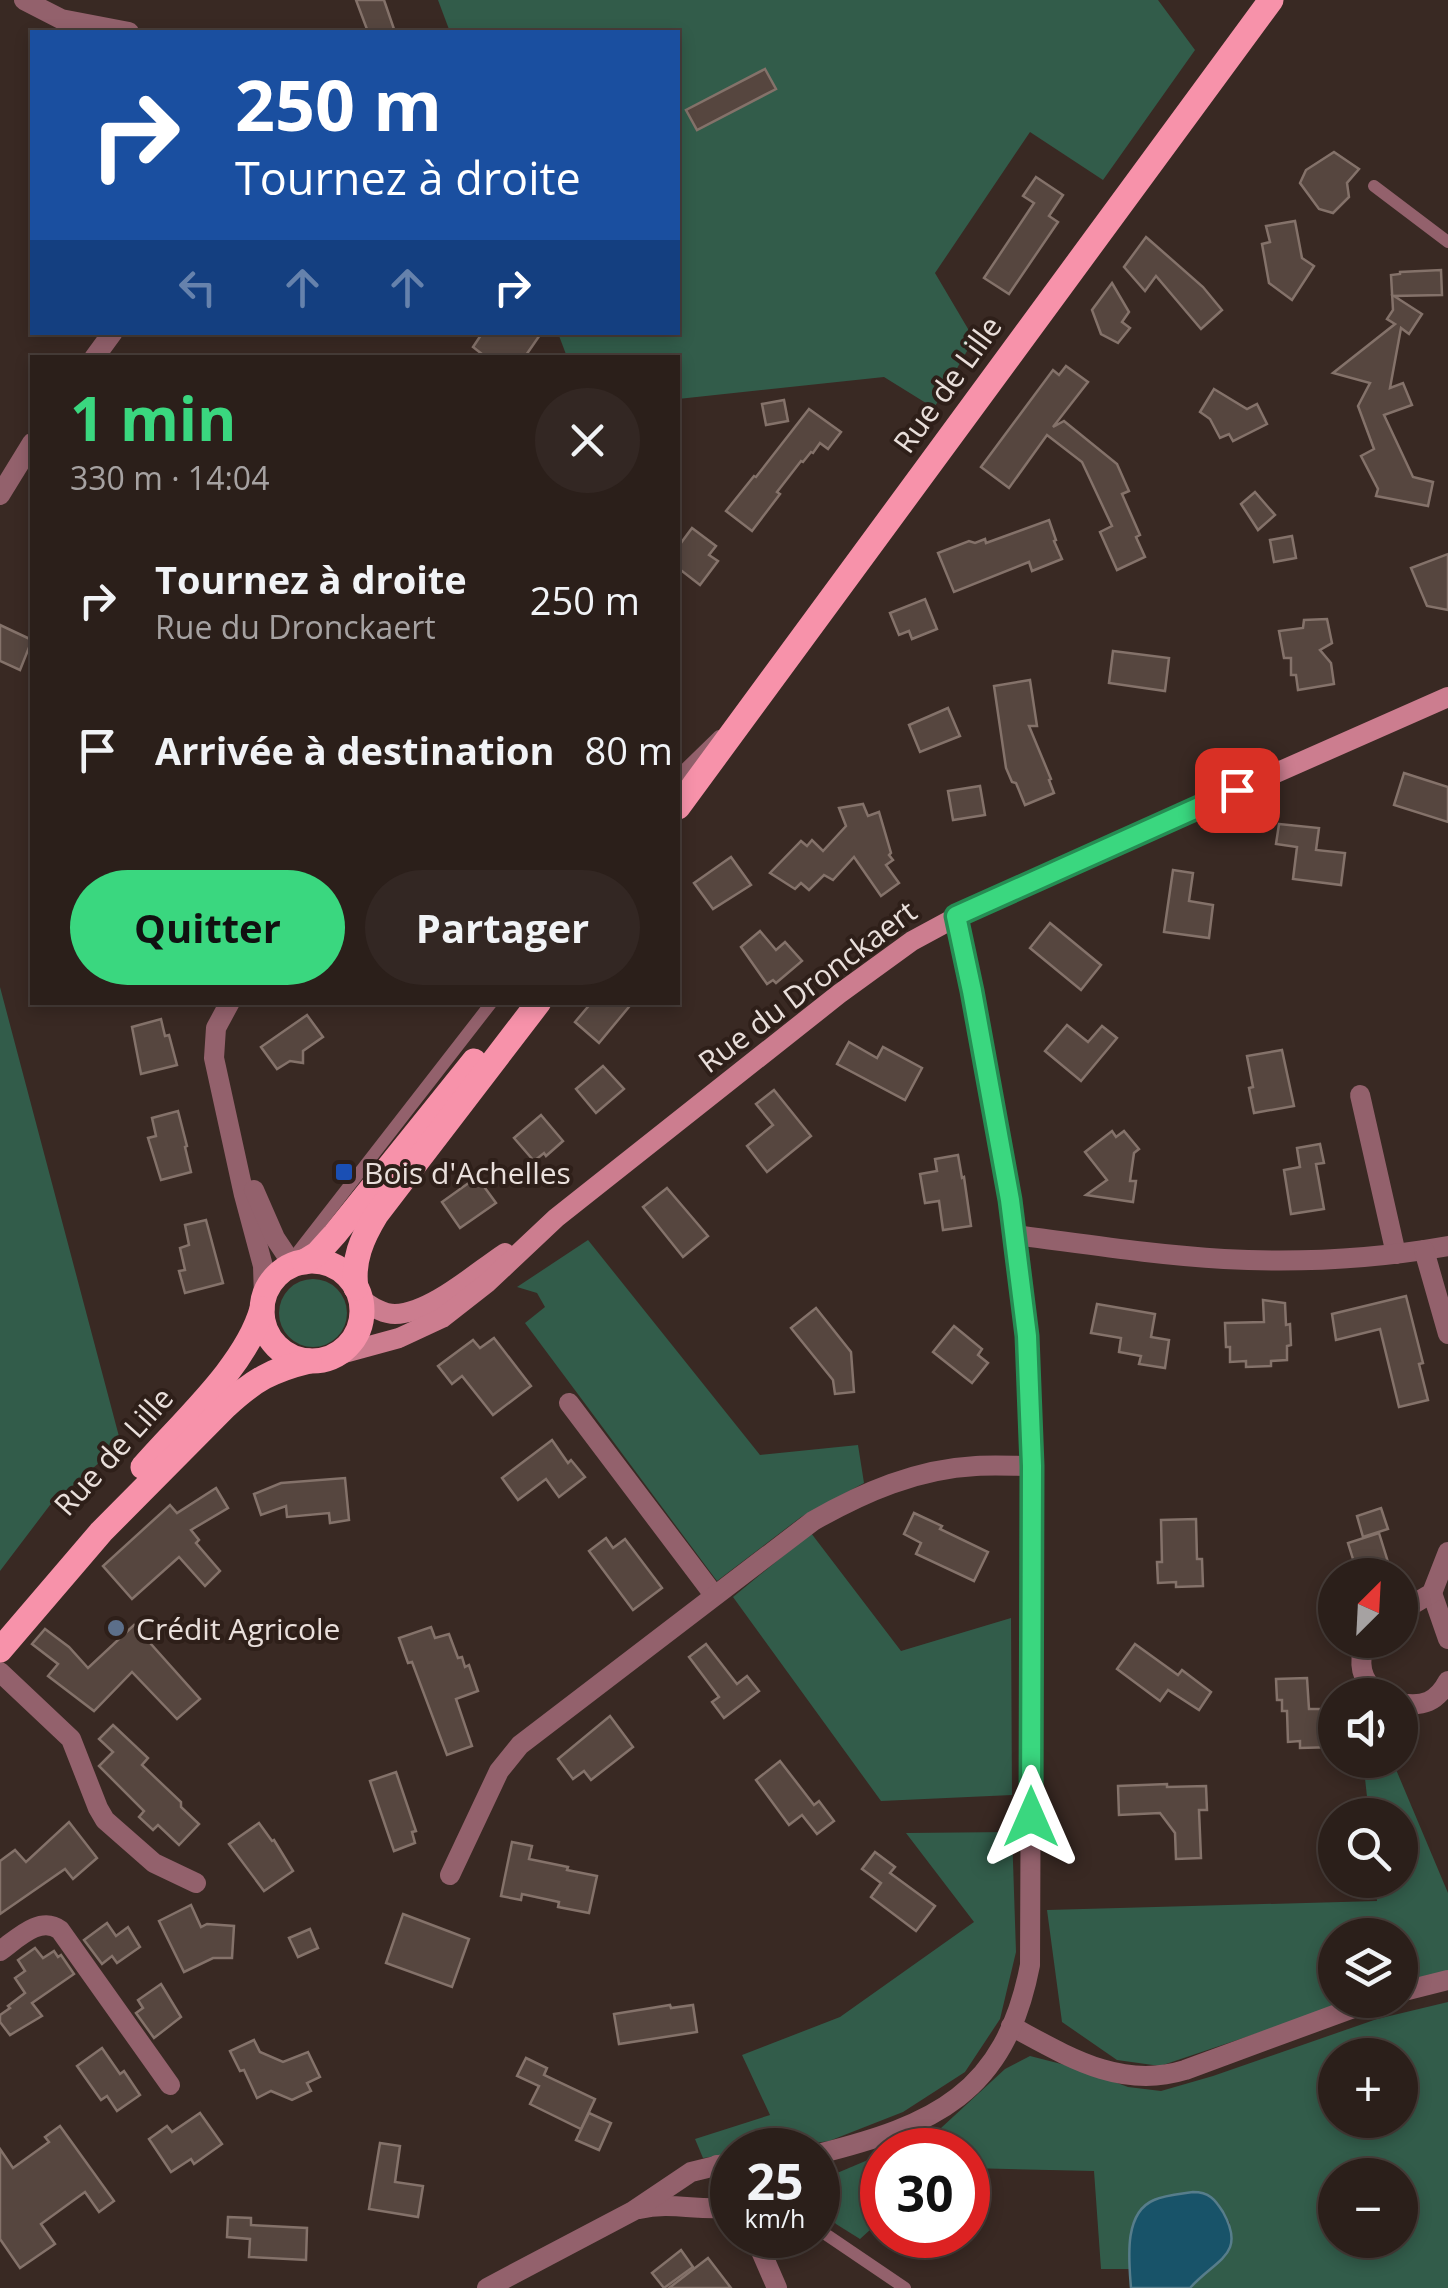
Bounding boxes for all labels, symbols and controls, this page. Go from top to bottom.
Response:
text: 250 m [235,56,442,152]
icon: right [70,70,200,200]
text: Tournez à droite [235,147,581,208]
icon: left [170,260,225,315]
icon: ahead [275,260,330,315]
icon: ahead [380,260,435,315]
icon: right [485,260,540,315]
street label: Rue de Lille [883,307,1011,461]
text: 1 min [70,377,237,459]
button: close [535,388,640,493]
text: 330 m · 14:04 [70,456,269,499]
text: Tournez à droite [155,553,467,605]
icon: right [70,573,125,628]
text: 250 m [530,574,640,626]
text: Rue du Dronckaert [155,605,436,648]
icon: arrive [70,723,125,778]
text: Arrivée à destination [155,724,555,776]
text: 80 m [585,724,673,776]
pin [1195,748,1280,833]
icon: arrive [1210,763,1265,818]
button: Quitter [70,870,345,985]
button: Partager [365,870,640,985]
street label: Rue du Dronckaert [690,890,924,1082]
place label: Bois d'Achelles [364,1152,571,1193]
marker: Bois d'Achelles [333,1161,355,1183]
street label: Rue de Lille [44,1378,182,1524]
north arrow [1318,1558,1418,1658]
map controls [1318,1558,1418,2258]
place label: Crédit Agricole [136,1608,340,1649]
marker: Crédit Agricole [105,1617,127,1639]
button: sound [1318,1678,1418,1778]
position arrow [979,1765,1083,1869]
button: search [1318,1798,1418,1898]
button: layers [1318,1918,1418,2018]
button: + [1318,2038,1418,2138]
speed limit sign: 30 [860,2128,990,2258]
text: 25 [746,2147,804,2215]
button: − [1318,2158,1418,2258]
text: km/h [745,2201,805,2235]

